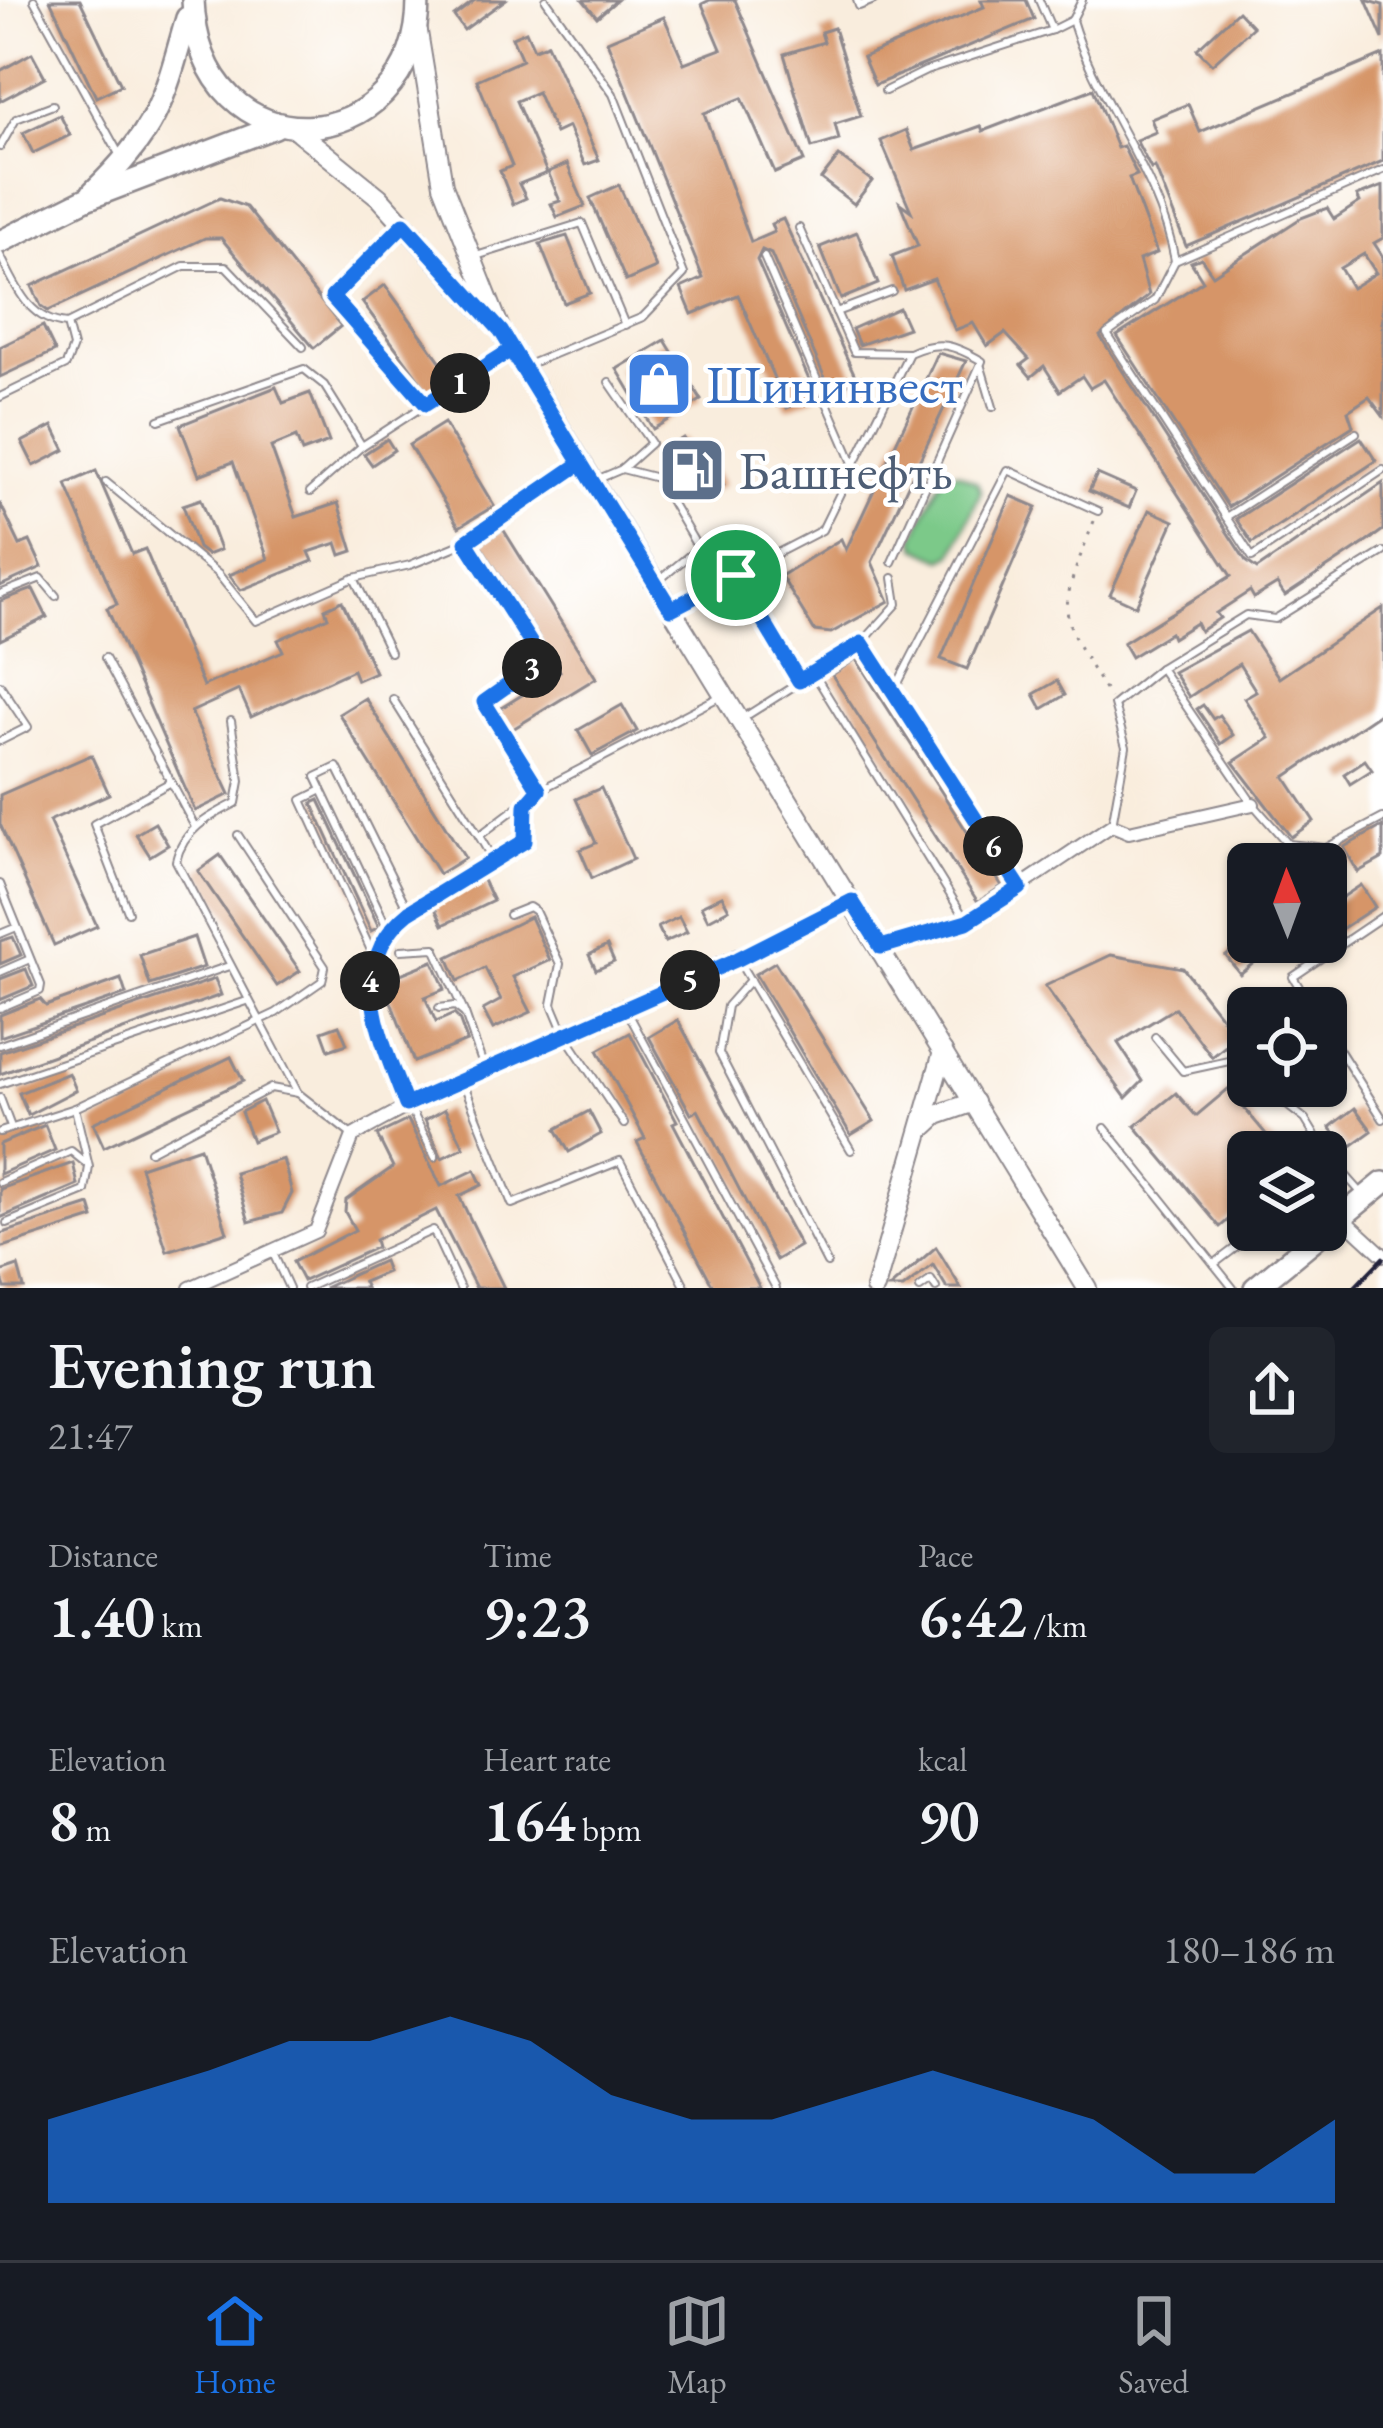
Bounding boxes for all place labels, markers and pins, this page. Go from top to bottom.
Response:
shop icon: Шининвест [624,349,694,419]
place label: Шининвест [706,349,963,419]
pin: 1 [430,353,490,413]
fuel station icon: Башнефть [657,435,727,505]
place label: Башнефть [738,435,953,505]
pin [685,524,787,626]
pin: 3 [502,638,562,698]
pin: 6 [963,816,1023,876]
pin: 5 [660,950,720,1010]
pin: 4 [340,951,400,1011]

